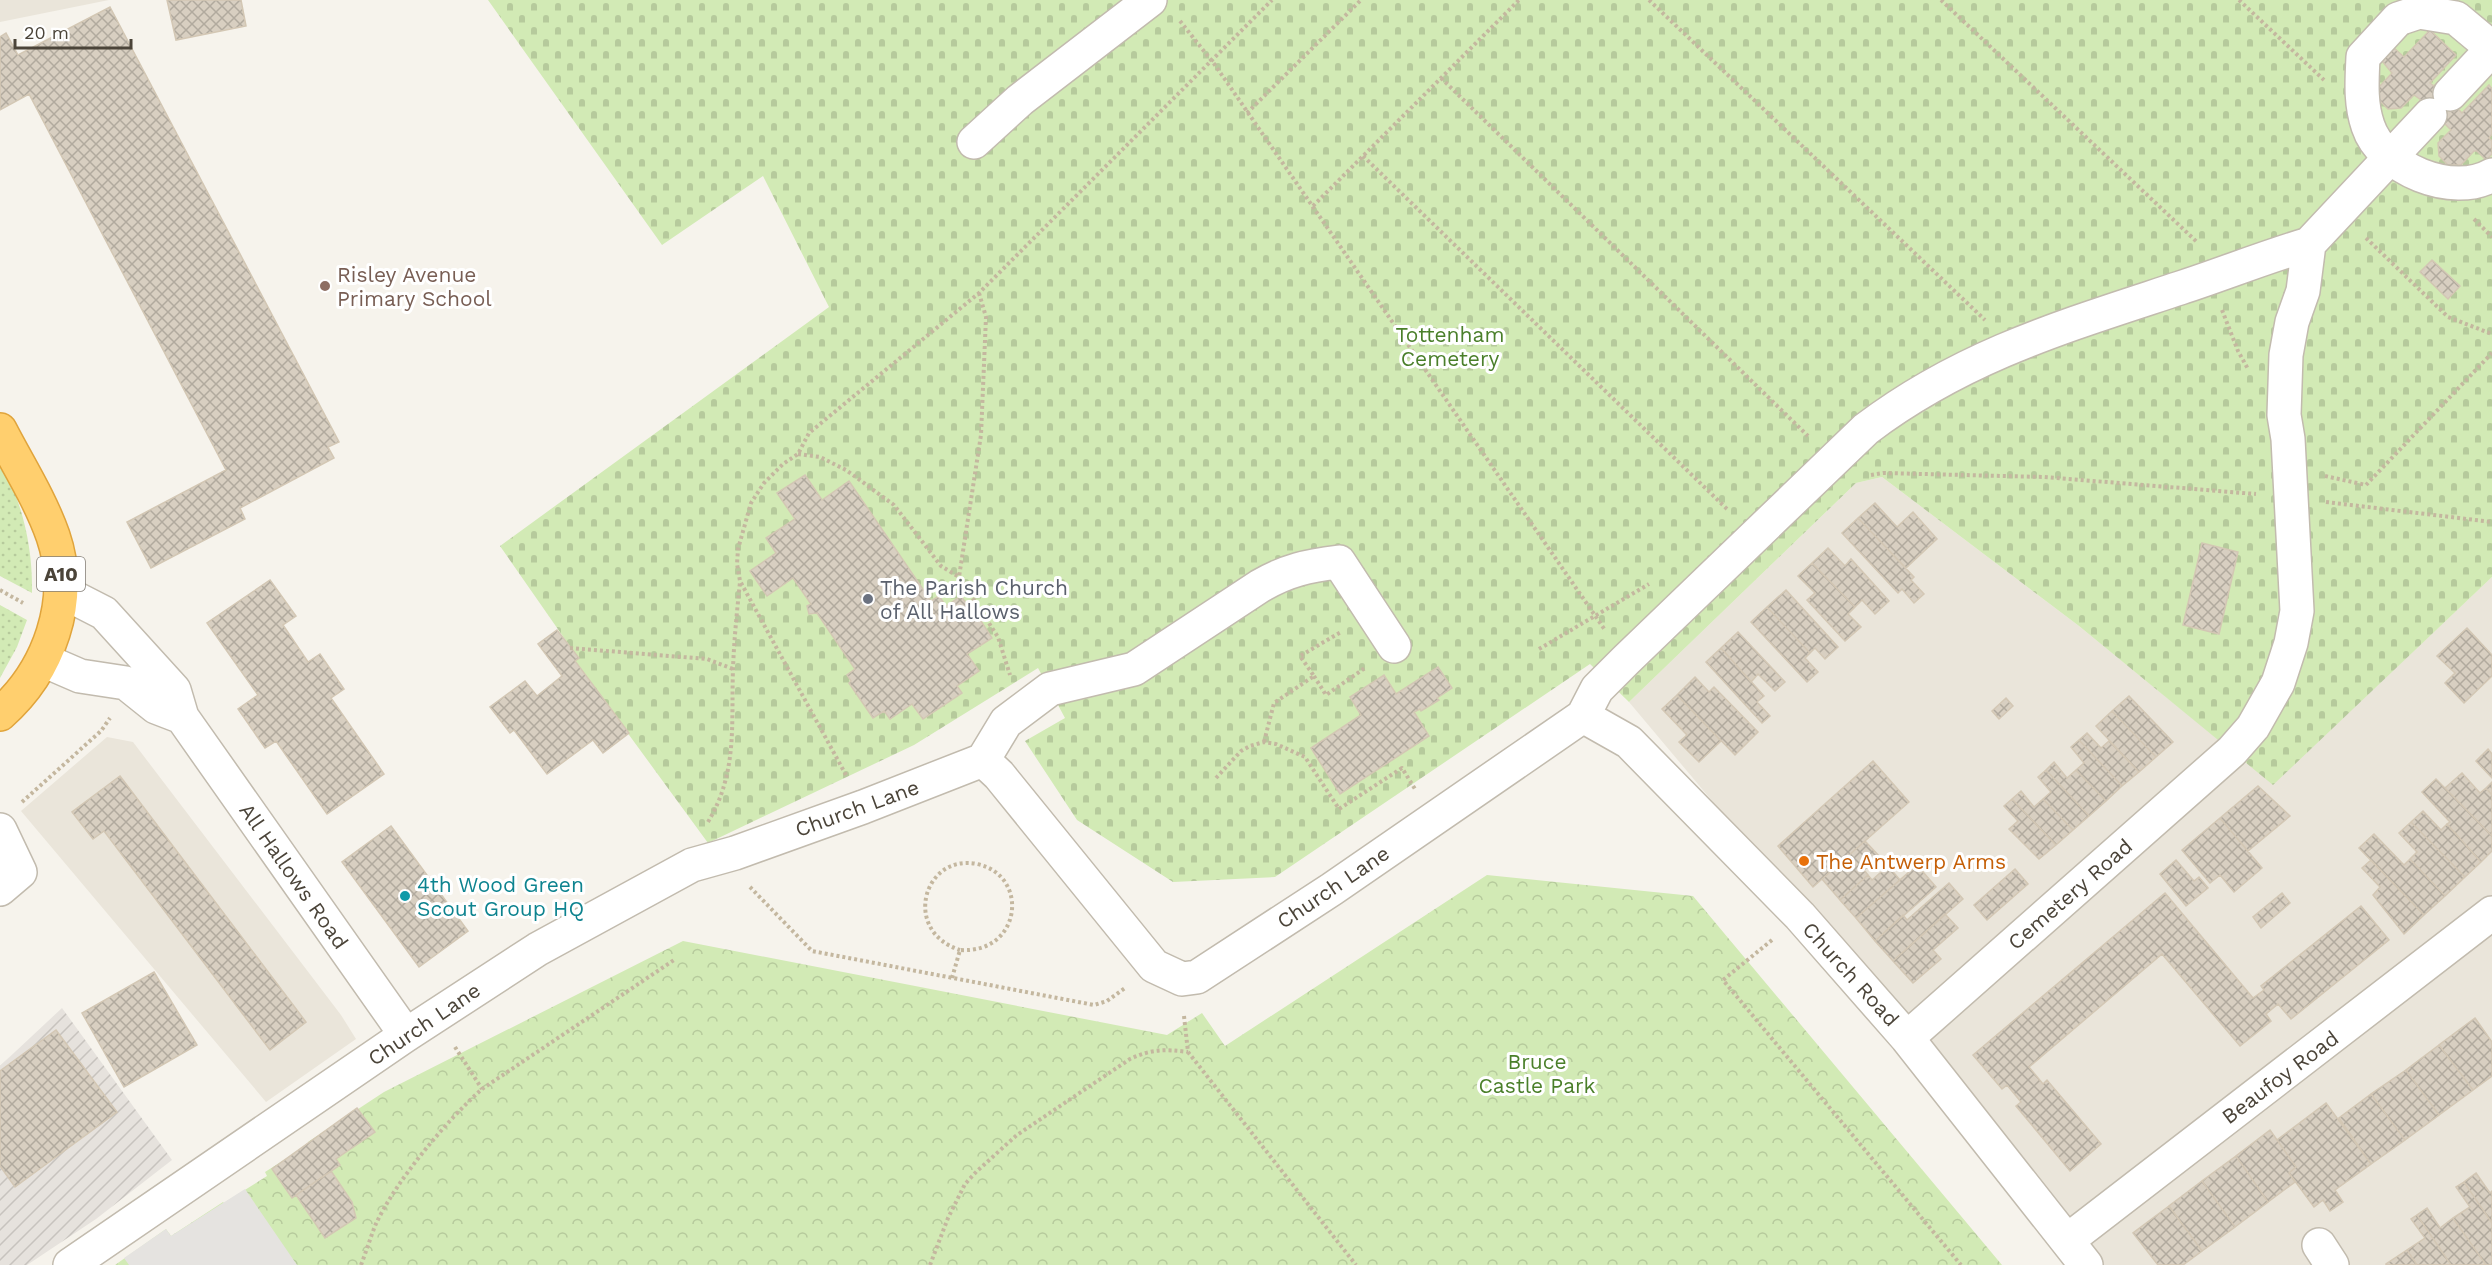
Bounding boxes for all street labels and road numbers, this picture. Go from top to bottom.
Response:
road number: A10 [37,557,85,591]
street label: Church Lane [792,774,922,842]
street label: All Hallows Road [234,798,354,954]
street label: Cemetery Road [2003,833,2137,955]
street label: Church Lane [1272,840,1394,934]
street label: Church Road [1798,917,1904,1031]
street label: Church Lane [363,977,485,1071]
street label: Beaufoy Road [2217,1025,2343,1129]

